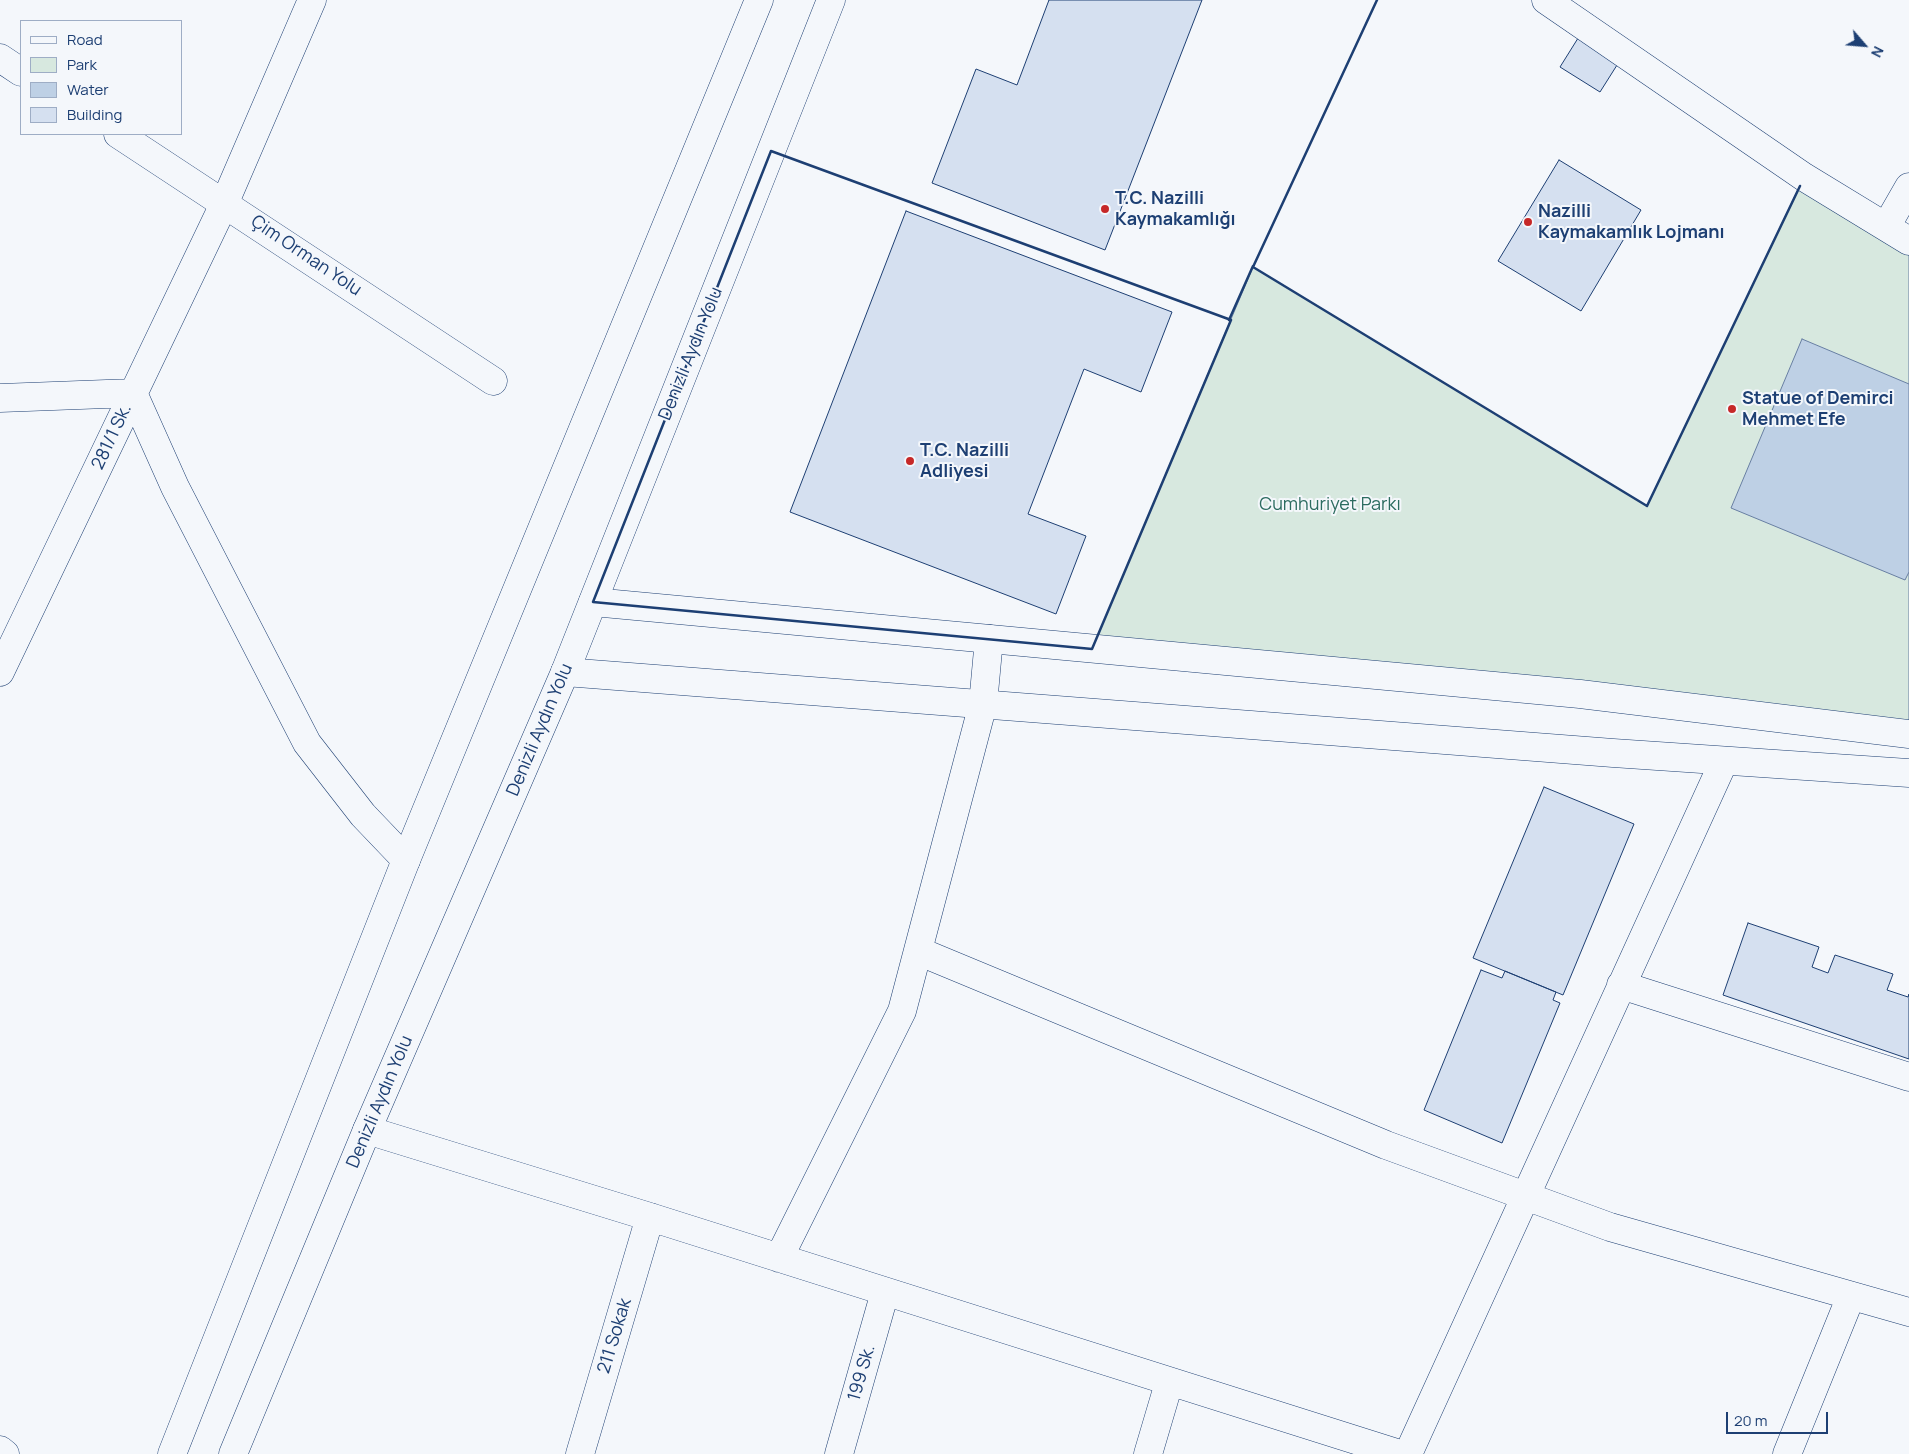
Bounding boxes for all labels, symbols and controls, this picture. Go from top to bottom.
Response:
legend [20,20,182,135]
north arrow [1839,20,1889,70]
text: Road [67,29,103,50]
text: N [1867,43,1889,61]
text: Park [67,54,97,75]
text: Water [67,79,109,100]
text: Building [67,104,122,125]
place label: T.C. Nazilli Kaymakamlığı [1115,188,1236,230]
place label: Nazilli Kaymakamlık Lojmanı [1538,201,1724,243]
marker: T.C. Nazilli Kaymakamlığı [1099,203,1111,215]
street label: Çim Orman Yolu [246,211,366,301]
marker: Nazilli Kaymakamlık Lojmanı [1522,216,1534,228]
street label: Denizli Aydın Yolu [654,284,728,424]
place label: Statue of Demirci Mehmet Efe [1742,388,1894,430]
street label: 281/1 Sk. [87,401,137,473]
marker: Statue of Demirci Mehmet Efe [1726,403,1738,415]
place label: T.C. Nazilli Adliyesi [920,440,1009,482]
marker: T.C. Nazilli Adliyesi [904,455,916,467]
park label: Cumhuriyet Parkı [1259,494,1401,516]
street label: Denizli Aydın Yolu [502,661,578,799]
street label: Denizli Aydın Yolu [342,1033,418,1171]
street label: 211 Sokak [593,1296,637,1376]
street label: 199 Sk. [844,1342,880,1404]
scale bar [1729,1402,1832,1434]
text: 20 m [1734,1410,1767,1431]

